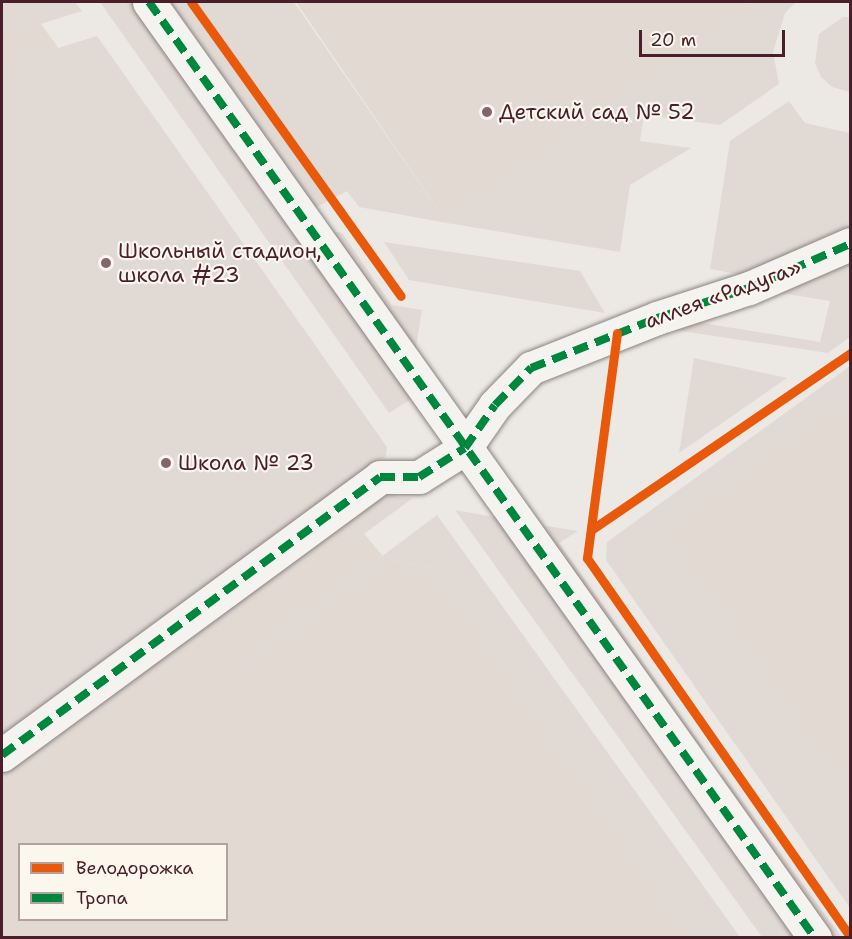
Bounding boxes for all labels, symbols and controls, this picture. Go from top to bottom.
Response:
scale bar [642,18,788,56]
text: 20 m [650,28,696,52]
place label: Детский сад № 52 [499,99,695,125]
marker: Детский сад № 52 [480,105,494,119]
place label: Школьный стадион, школа #23 [118,238,322,288]
street label: аллея «Радуга» [641,254,805,334]
marker: Школьный стадион, школа #23 [99,256,113,270]
place label: Школа № 23 [178,450,314,476]
marker: Школа № 23 [159,456,173,470]
legend [18,843,228,921]
text: Велодорожка [76,856,194,880]
text: Тропа [76,886,128,910]

